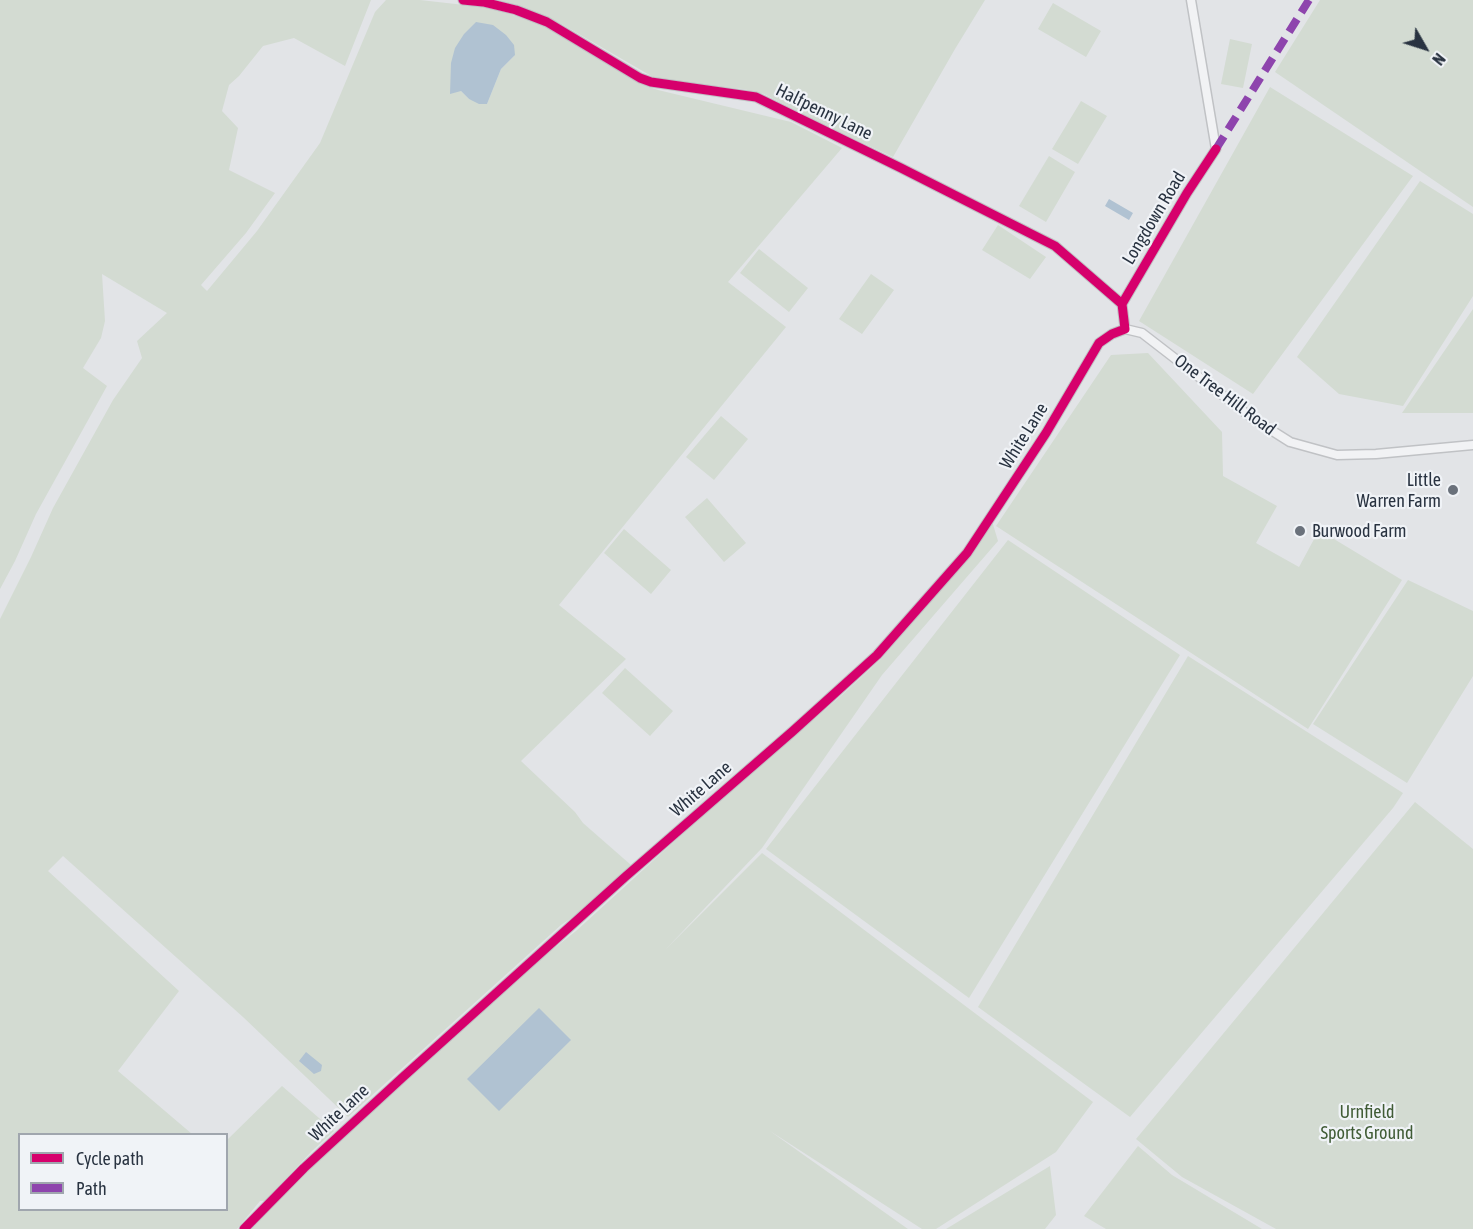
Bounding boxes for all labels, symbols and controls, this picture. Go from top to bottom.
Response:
north arrow [1395,18,1455,78]
text: N [1429,50,1449,69]
street label: Halfpenny Lane [772,79,876,145]
street label: Longdown Road [1118,168,1190,268]
street label: One Tree Hill Road [1170,350,1280,440]
street label: White Lane [995,399,1053,473]
place label: Little Warren Farm [1357,469,1441,512]
marker: Little Warren Farm [1446,483,1460,497]
place label: Burwood Farm [1312,520,1407,542]
marker: Burwood Farm [1293,524,1307,538]
street label: White Lane [666,757,736,821]
street label: White Lane [305,1080,373,1146]
park label: Urnfield Sports Ground [1321,1101,1413,1144]
legend [18,1133,228,1211]
text: Cycle path [76,1148,144,1169]
text: Path [76,1178,107,1199]

